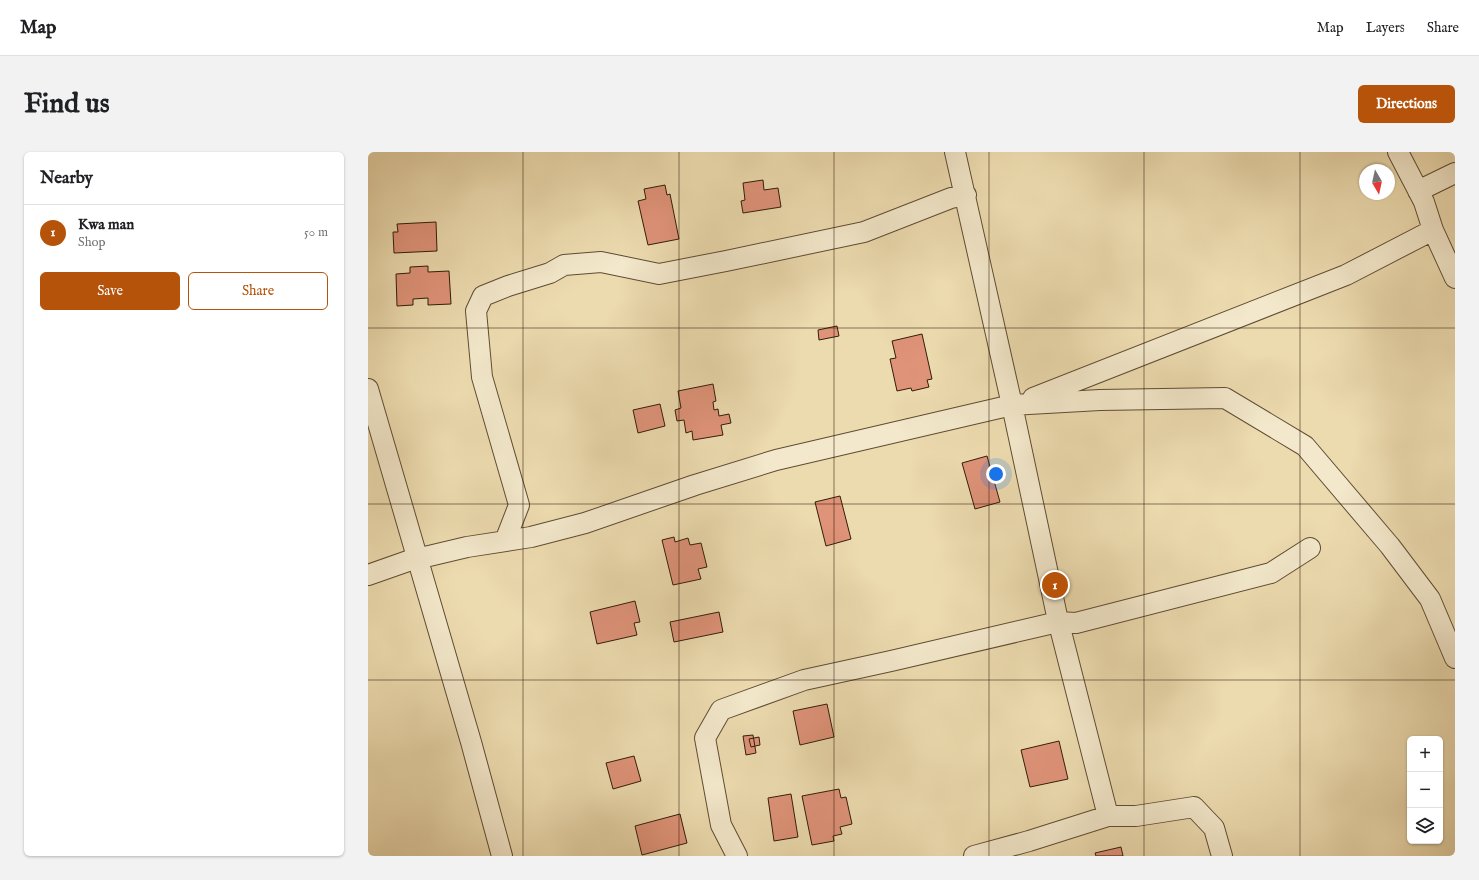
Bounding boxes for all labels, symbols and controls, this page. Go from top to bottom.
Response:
text: Map [20,16,56,40]
text: Map [1317,19,1344,37]
text: Layers [1366,19,1405,37]
text: Share [1427,19,1459,37]
button: Directions [1358,85,1455,123]
text: Find us [24,87,110,122]
north arrow [1359,164,1395,200]
text: Nearby [40,168,93,189]
text: Kwa man [78,215,134,234]
text: 1 [51,224,55,241]
text: 50 m [304,224,328,241]
text: Shop [78,234,106,251]
button: Save [40,272,180,310]
button: Share [188,272,328,310]
your location [986,464,1006,484]
pin: 1 [1042,570,1068,600]
map controls [1407,736,1443,844]
button: + [1407,736,1443,772]
button: − [1407,772,1443,808]
button: layers [1407,808,1443,844]

